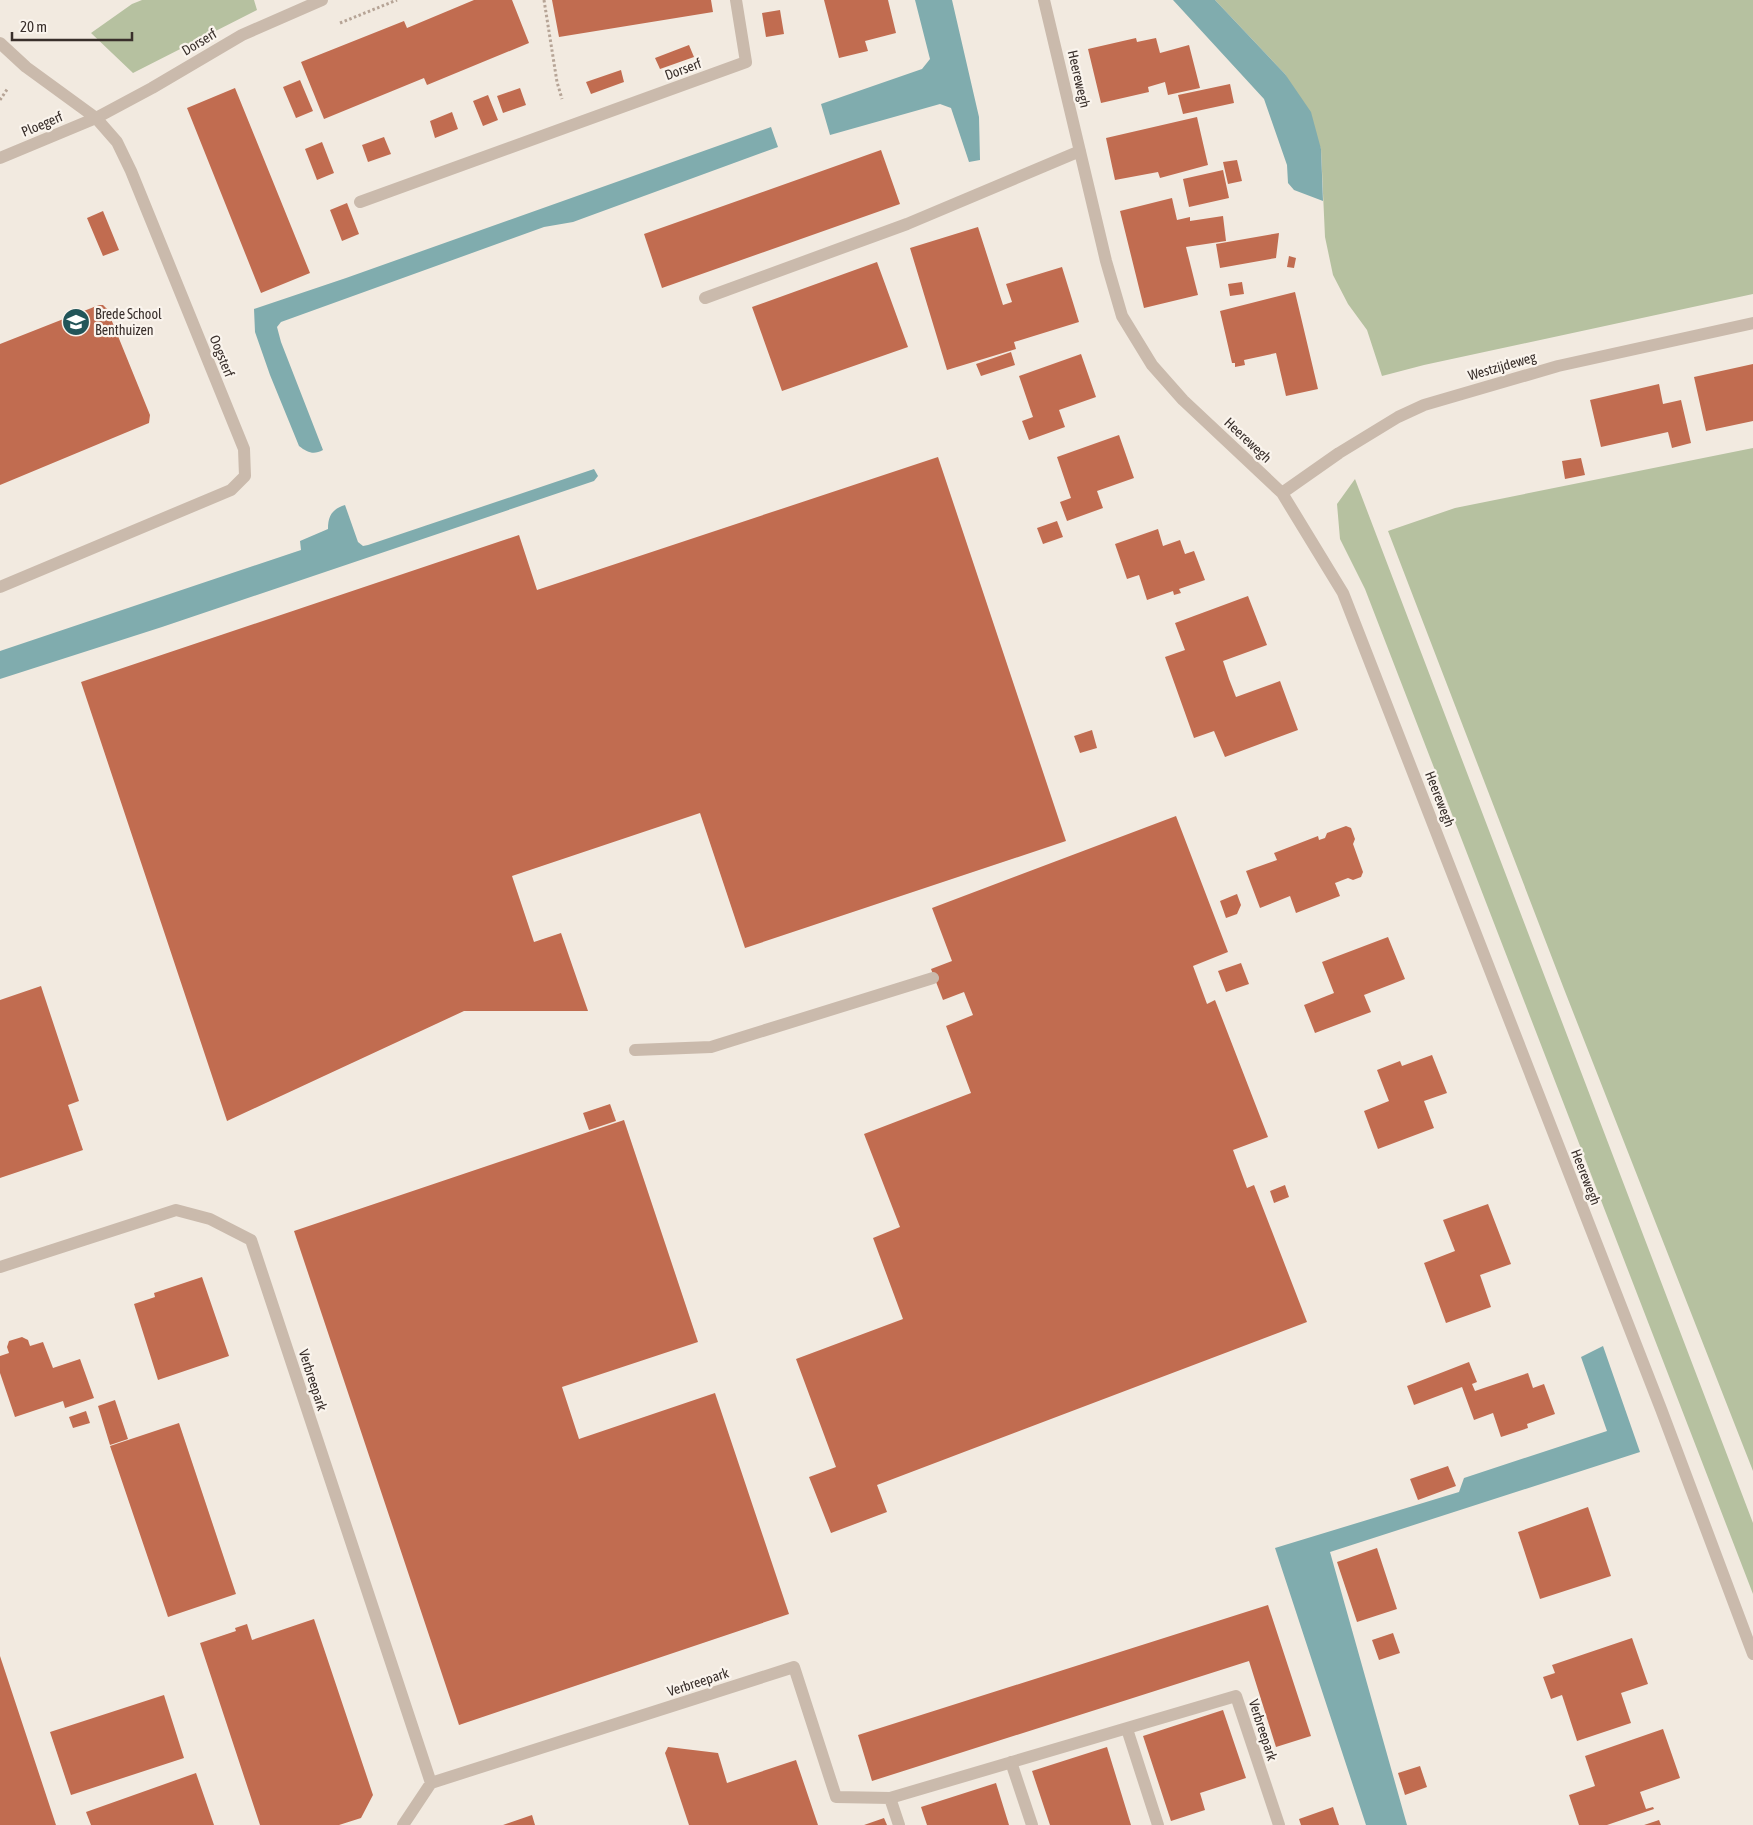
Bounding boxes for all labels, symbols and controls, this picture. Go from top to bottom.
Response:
scale bar [12,10,132,42]
text: 20 m [20,18,47,35]
street label: Dorserf [179,25,219,59]
street label: Heerewegh [1065,49,1093,109]
street label: Dorserf [663,55,704,83]
street label: Ploegerf [19,108,65,140]
place label: Brede School Benthuizen [95,306,162,338]
school or university icon: Brede School Benthuizen [61,307,91,337]
street label: Oogsterf [206,333,238,379]
street label: Westzijdeweg [1466,349,1538,383]
street label: Heerewegh [1221,414,1275,466]
street label: Heerewegh [1422,769,1458,829]
street label: Heerewegh [1568,1147,1604,1207]
street label: Verbreepark [296,1347,330,1413]
street label: Verbreepark [665,1665,731,1699]
street label: Verbreepark [1246,1697,1280,1763]

